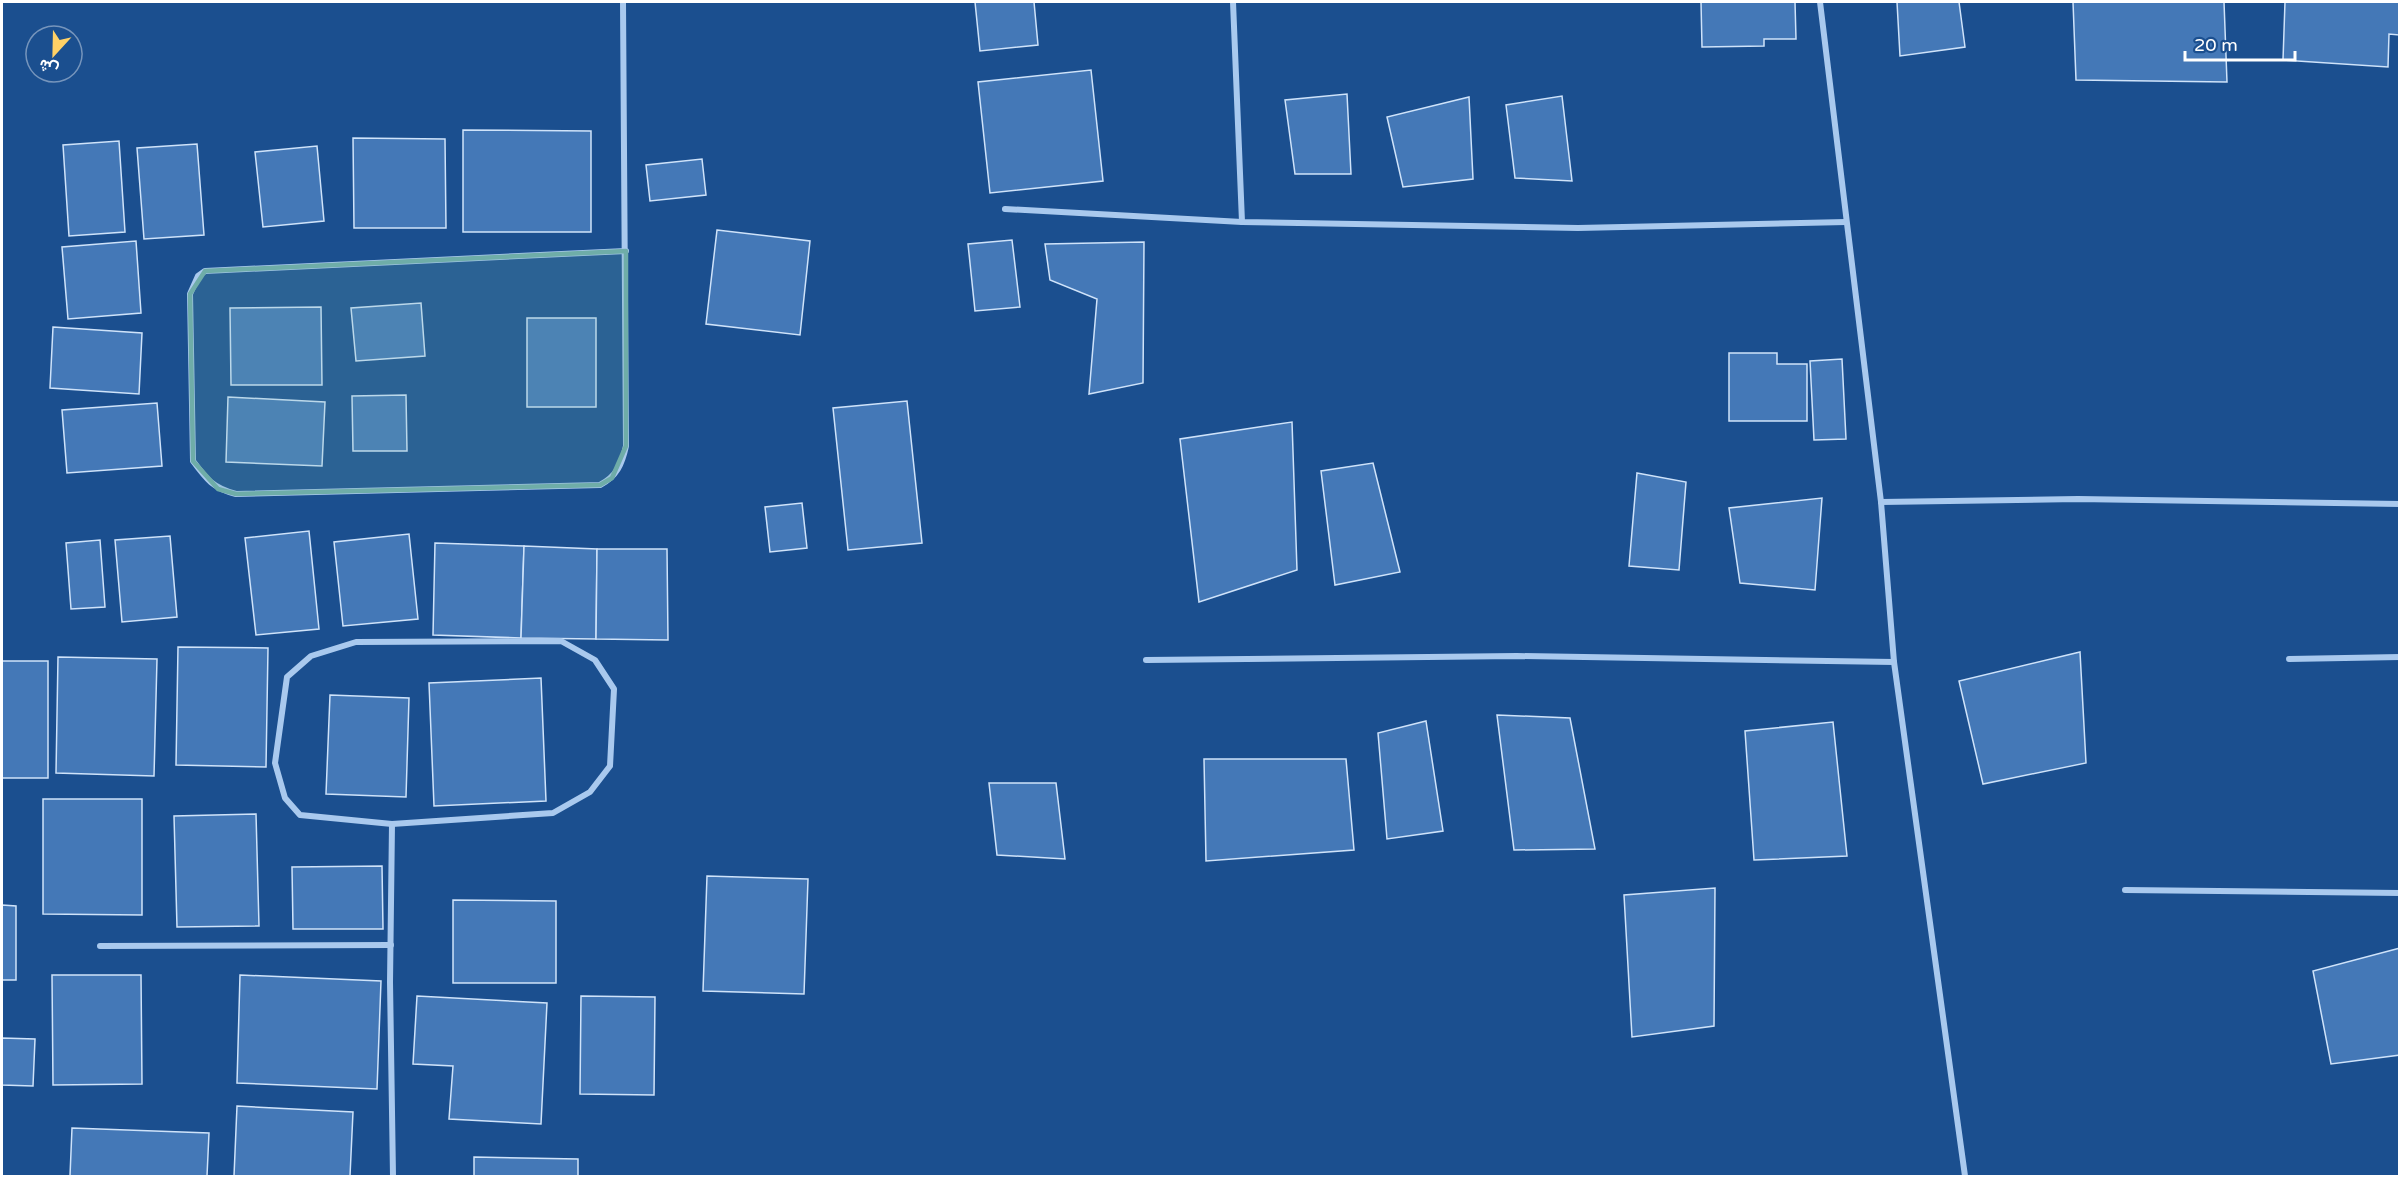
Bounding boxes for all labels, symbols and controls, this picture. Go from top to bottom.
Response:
north arrow [24,24,84,84]
scale bar [2185,24,2294,62]
text: 20 m [2194,34,2238,56]
text: ش [36,54,61,80]

